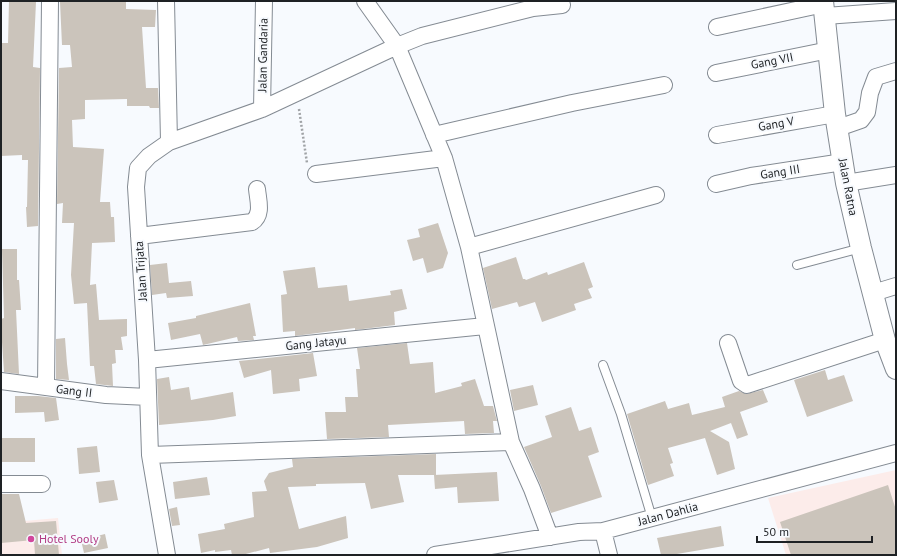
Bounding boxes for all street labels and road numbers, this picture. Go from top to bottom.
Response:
street label: Jalan Gandaria [254,18,271,93]
street label: Gang VII [749,49,794,72]
street label: Gang V [757,113,795,134]
street label: Jalan Ratna [835,156,861,217]
street label: Gang III [759,161,801,182]
street label: Jalan Trijata [131,240,150,303]
street label: Gang Jatayu [285,332,347,353]
street label: Gang II [55,381,93,400]
street label: Jalan Dahlia [635,498,700,529]

